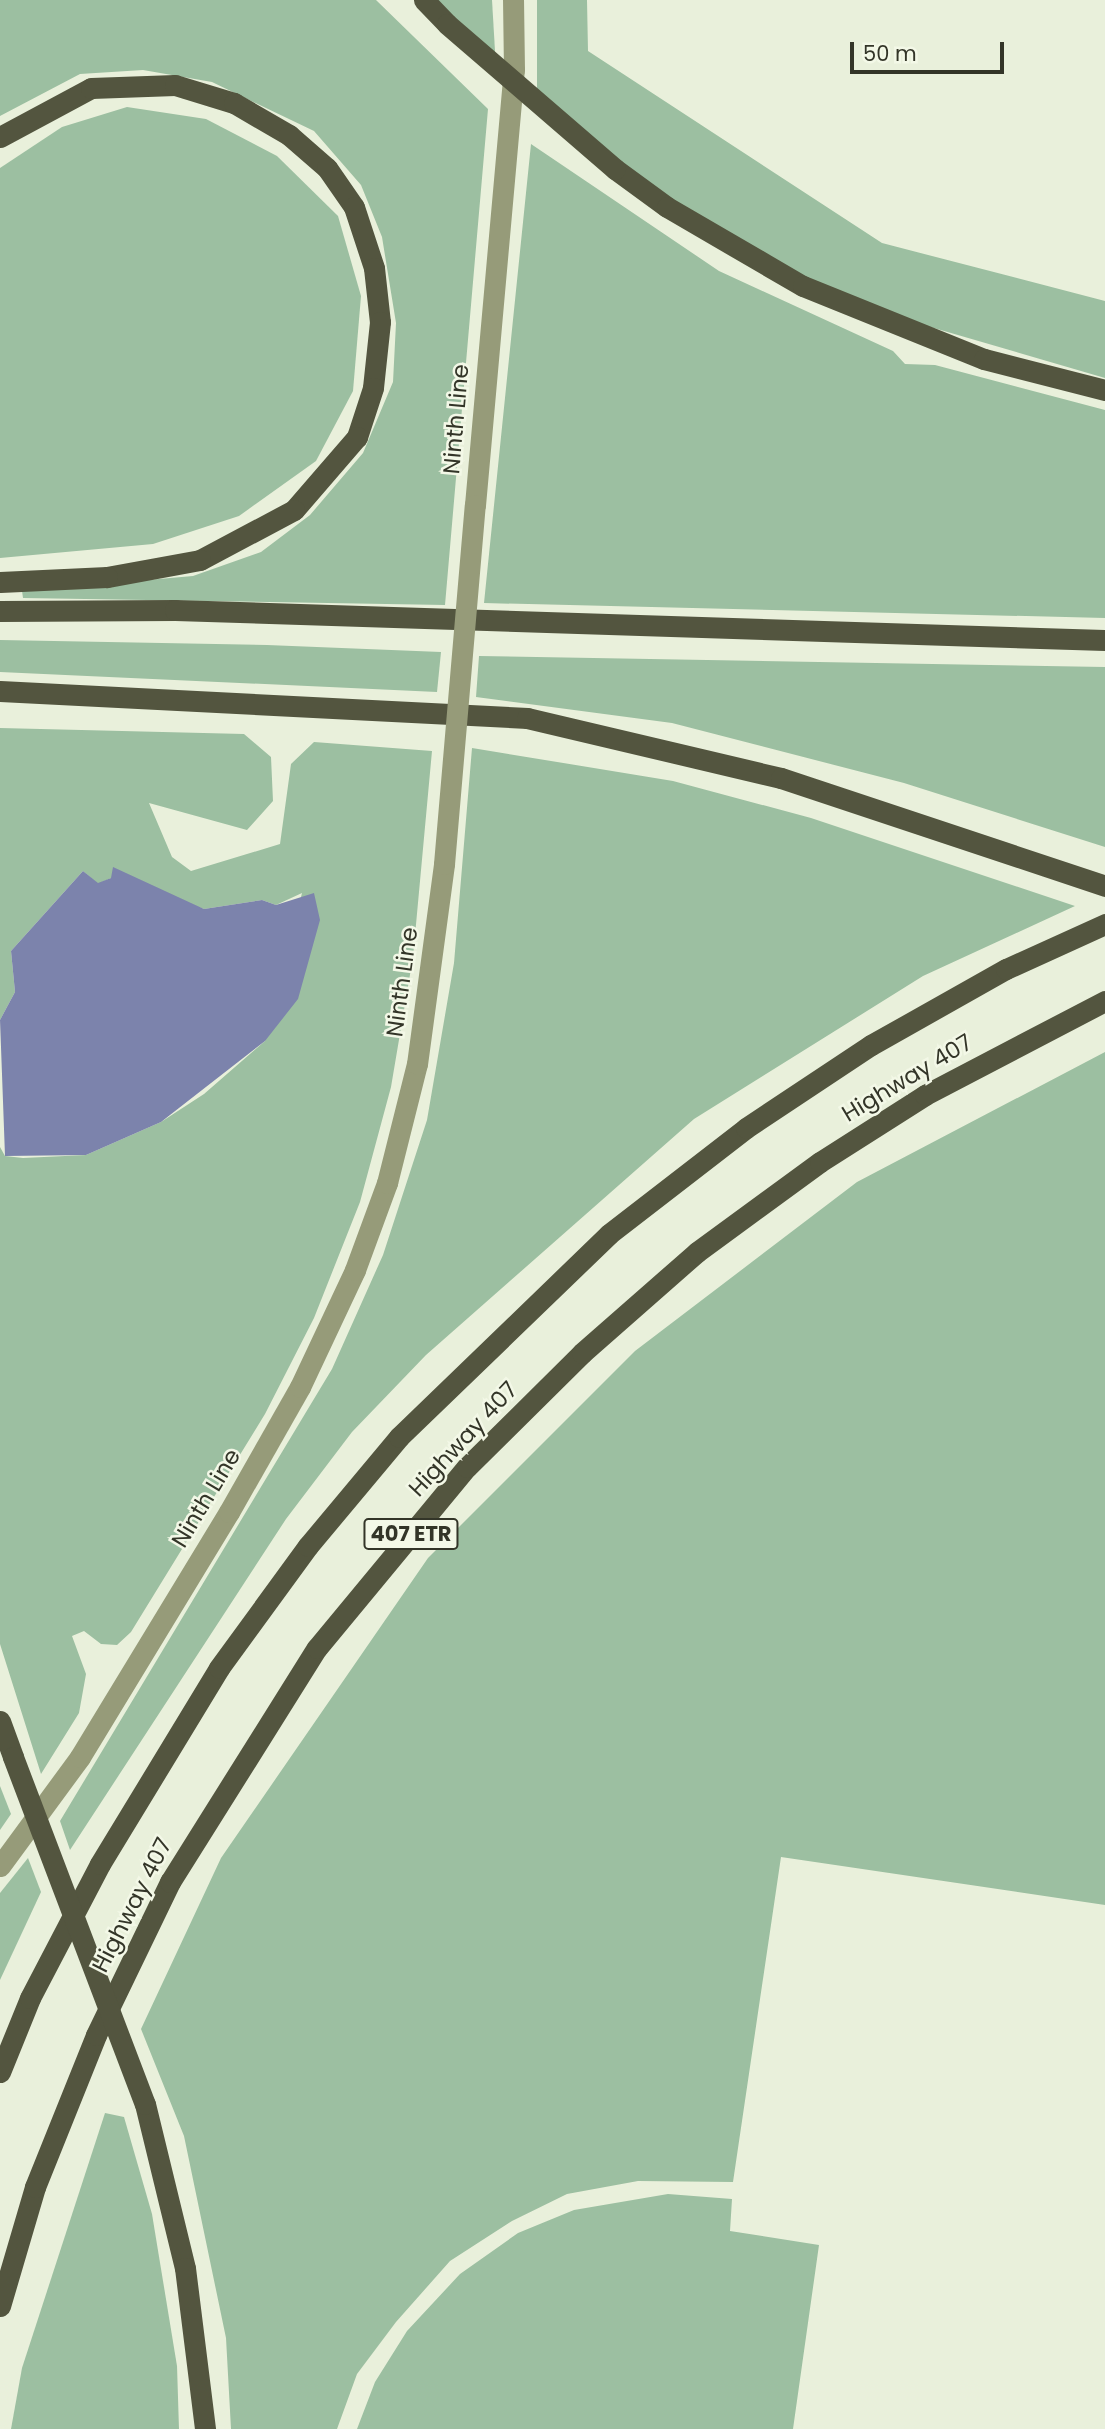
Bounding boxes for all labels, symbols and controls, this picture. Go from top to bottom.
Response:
scale bar [853,28,1007,72]
text: 50 m [863,39,917,68]
street label: Ninth Line [437,363,475,475]
street label: Ninth Line [381,925,423,1039]
street label: Highway 407 [837,1028,977,1128]
street label: Highway 407 [403,1376,523,1502]
street label: Ninth Line [166,1444,246,1552]
road number: 407 ETR [362,1516,460,1552]
street label: Highway 407 [86,1833,178,1977]

